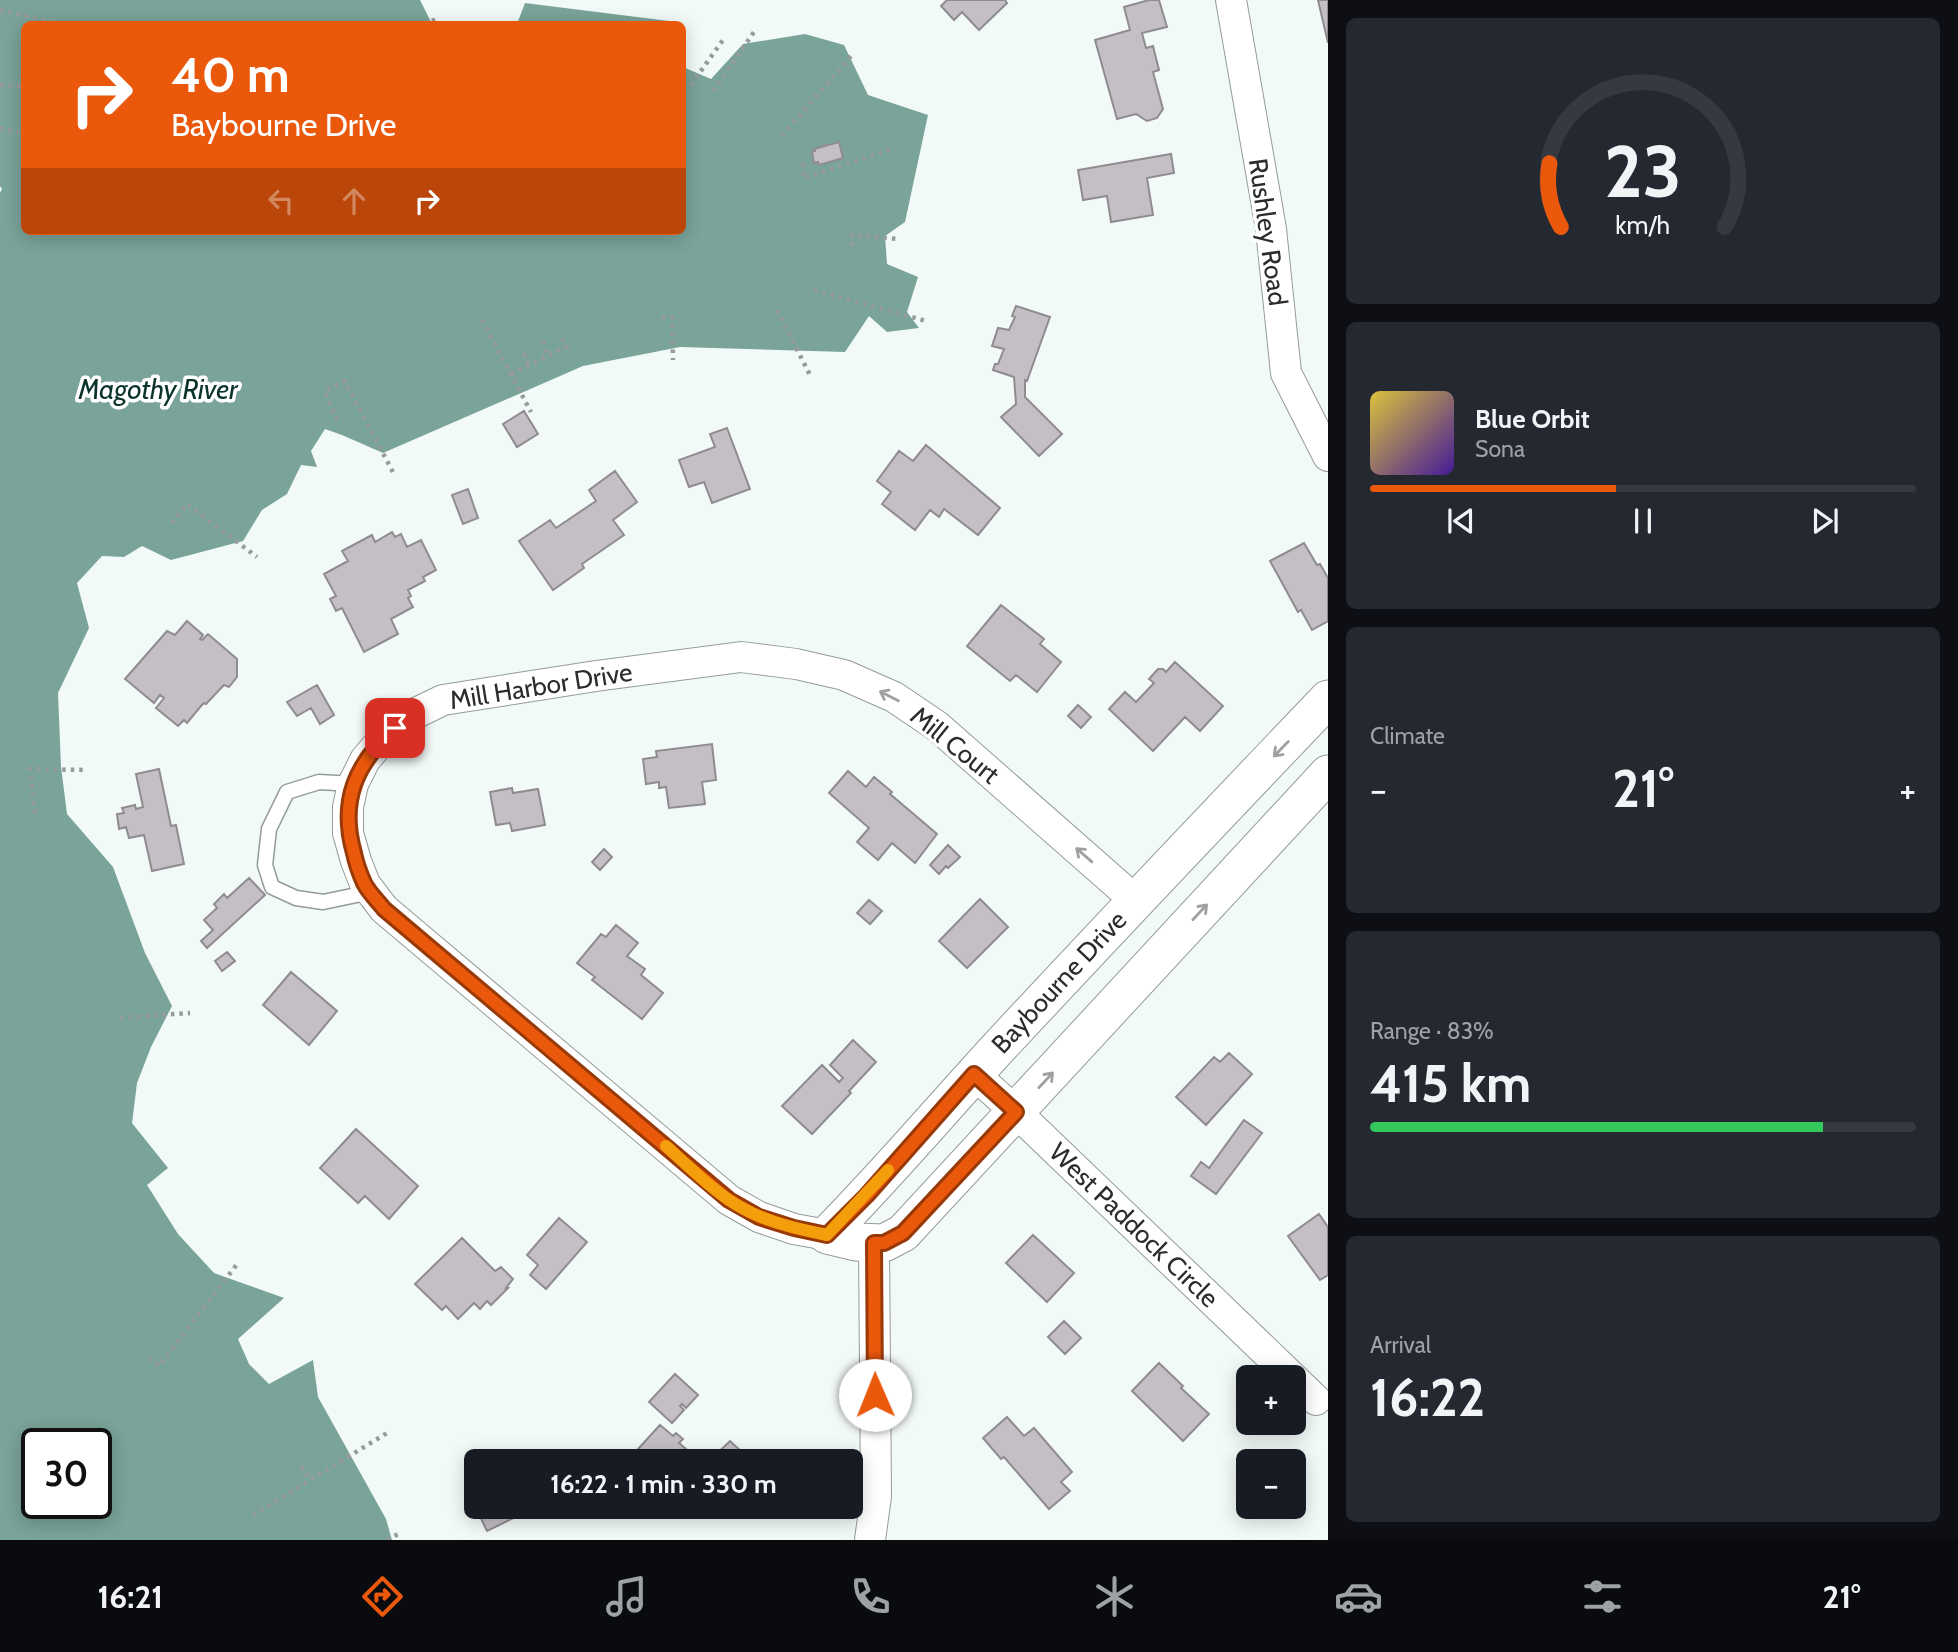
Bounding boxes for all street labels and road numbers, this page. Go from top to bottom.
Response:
street label: Rushley Road [1242,156,1294,308]
street label: Mill Harbor Drive [447,656,635,716]
street label: Mill Court [904,700,1006,791]
street label: Baybourne Drive [985,904,1133,1060]
street label: West Paddock Circle [1043,1136,1225,1314]

